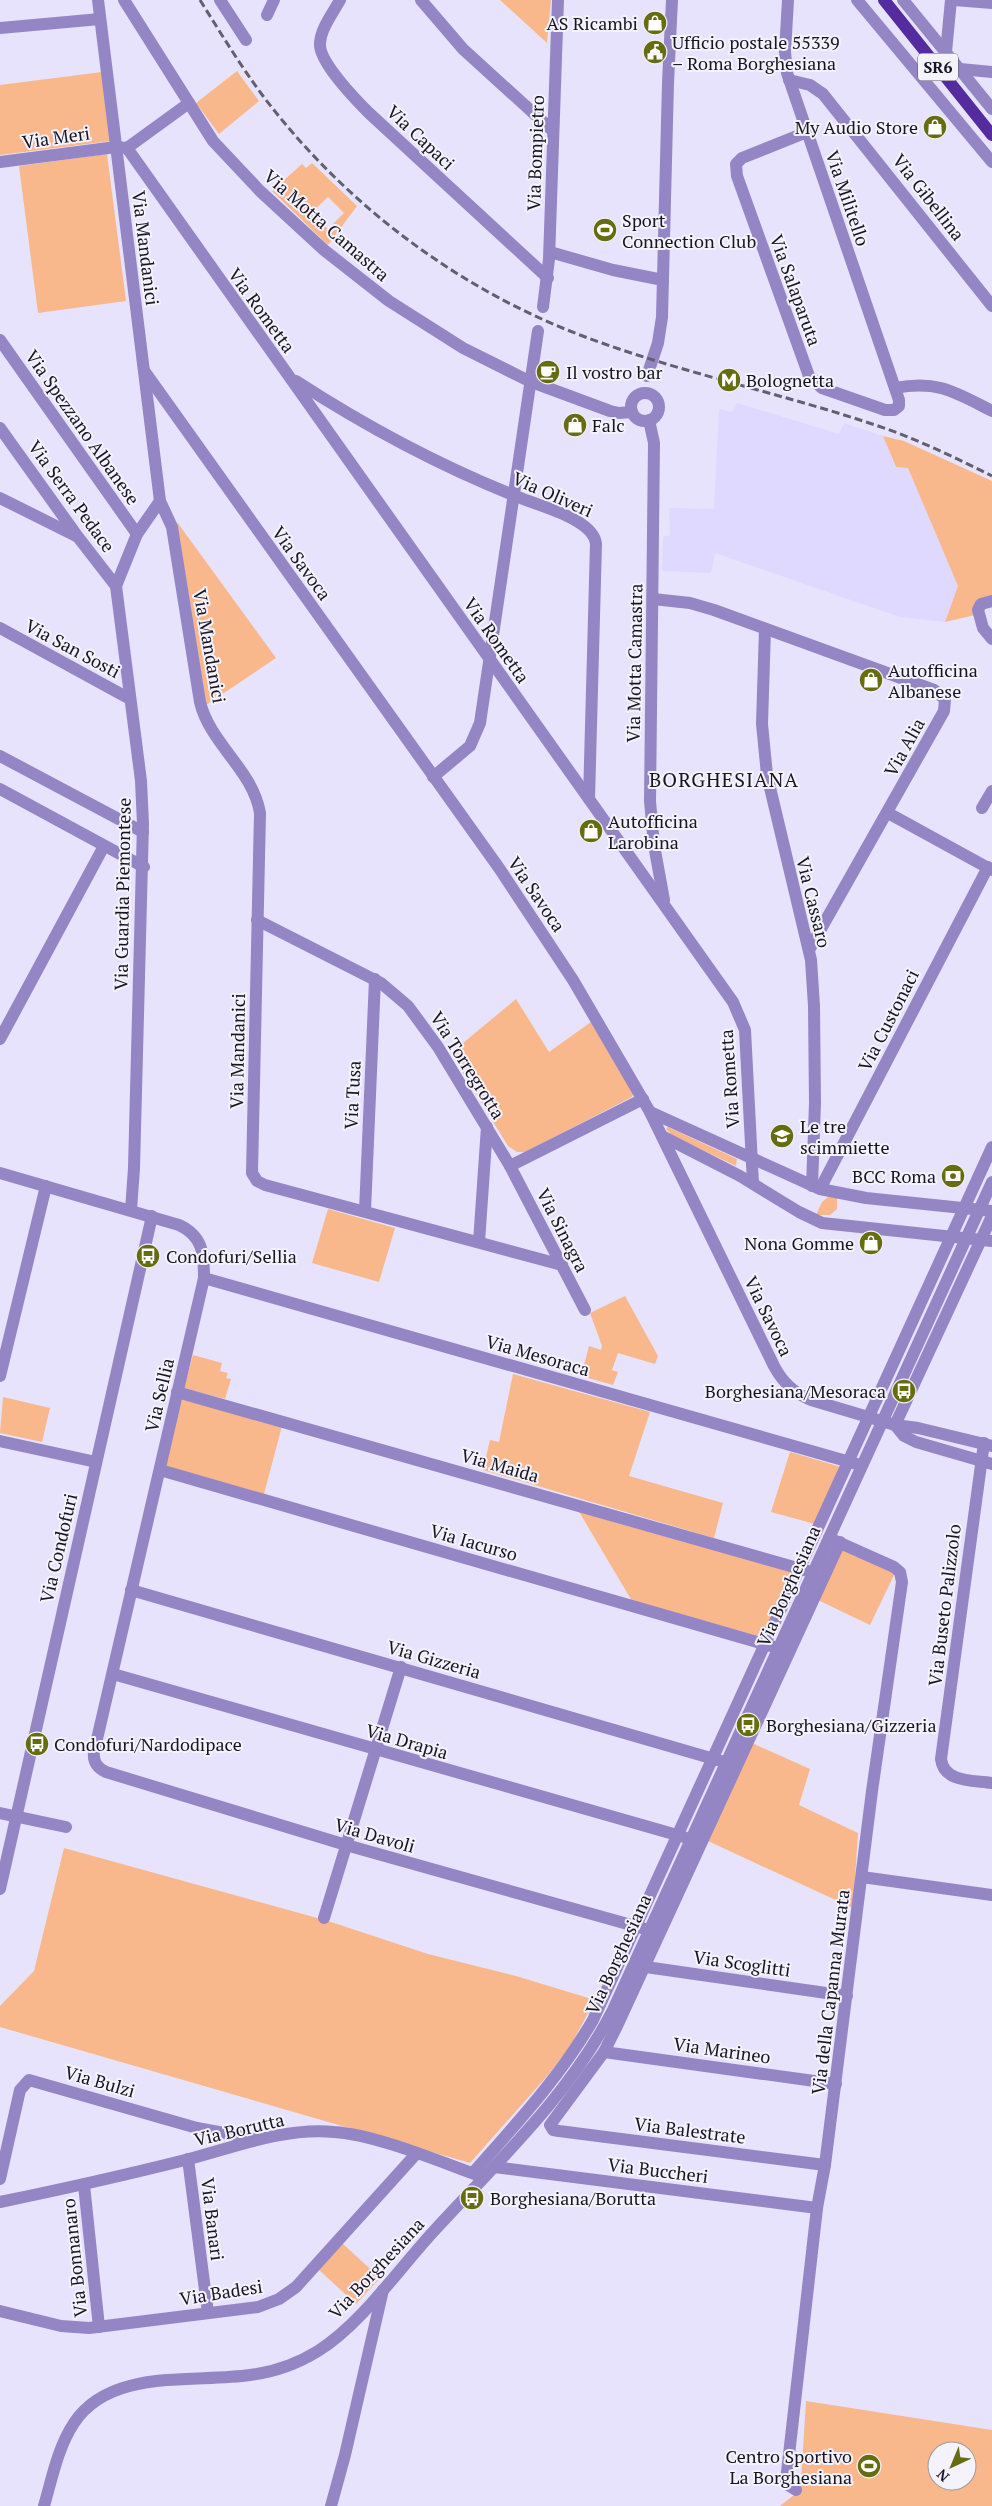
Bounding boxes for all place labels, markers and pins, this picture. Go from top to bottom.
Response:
shop icon: AS Ricambi [642,10,668,36]
place label: AS Ricambi [547,11,638,35]
place label: Ufficio postale 55339 – Roma Borghesiana [672,30,840,75]
public building icon: Ufficio postale 55339 – Roma Borghesiana [642,39,668,65]
shop icon: My Audio Store [922,114,948,140]
place label: My Audio Store [795,115,918,139]
place label: Sport Connection Club [622,208,756,253]
sports icon: Sport Connection Club [592,217,618,243]
cafe icon: Il vostro bar [535,359,561,385]
place label: Il vostro bar [566,360,662,384]
metro station icon: Bolognetta [716,367,742,393]
place label: Bolognetta [746,368,834,392]
shop icon: Falc [562,412,588,438]
place label: Falc [592,413,625,437]
place label: Autofficina Albanese [888,658,978,703]
shop icon: Autofficina Albanese [858,667,884,693]
place label: Autofficina Larobina [608,809,698,854]
shop icon: Autofficina Larobina [578,818,604,844]
place label: Le tre scimmiette [800,1114,890,1159]
school or university icon: Le tre scimmiette [769,1123,795,1149]
bank icon: BCC Roma [940,1163,966,1189]
place label: BCC Roma [852,1164,936,1188]
shop icon: Nona Gomme [858,1230,884,1256]
place label: Nona Gomme [744,1231,854,1255]
bus stop icon: Condofuri/Sellia [135,1243,161,1269]
place label: Condofuri/Sellia [166,1244,297,1268]
bus stop icon: Borghesiana/Mesoraca [891,1378,917,1404]
place label: Borghesiana/Mesoraca [705,1379,886,1403]
bus stop icon: Borghesiana/Gizzeria [735,1712,761,1738]
place label: Borghesiana/Gizzeria [766,1713,937,1737]
bus stop icon: Condofuri/Nardodipace [24,1731,50,1757]
place label: Condofuri/Nardodipace [54,1732,242,1756]
bus stop icon: Borghesiana/Borutta [459,2185,485,2211]
place label: Borghesiana/Borutta [490,2186,656,2210]
place label: Centro Sportivo La Borghesiana [726,2444,852,2489]
sports icon: Centro Sportivo La Borghesiana [856,2453,882,2479]

